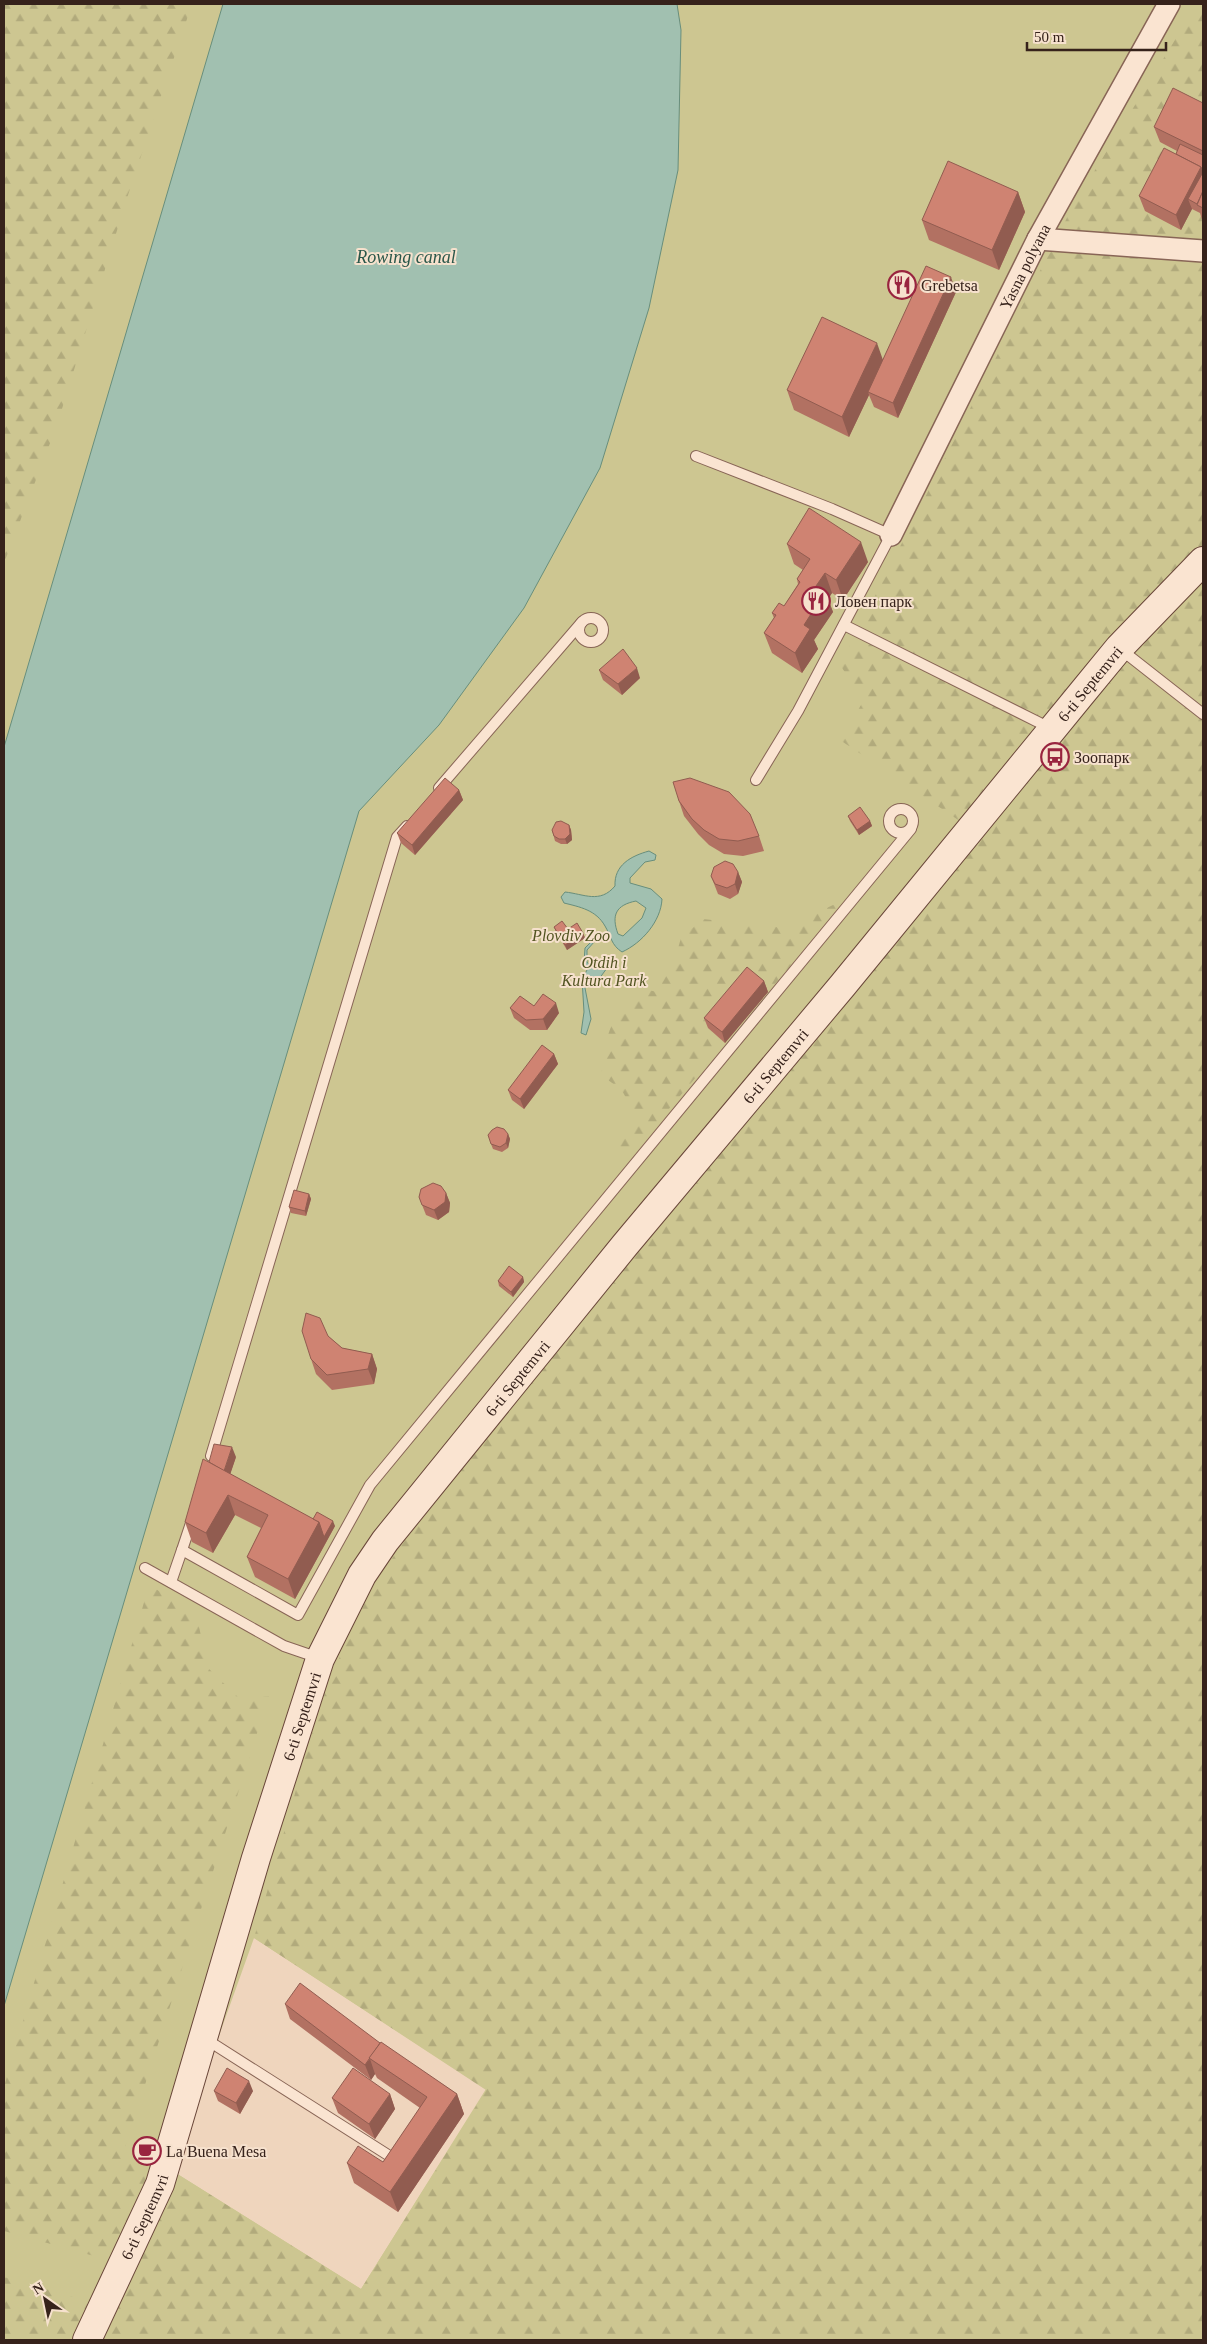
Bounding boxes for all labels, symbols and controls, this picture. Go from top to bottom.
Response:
scale bar [1027,20,1166,52]
text: 50 m [1034,29,1065,45]
street label: Yasna polyana [997,221,1054,312]
water label: Rowing canal [355,247,456,267]
restaurant icon: Grebetsa [887,270,917,300]
place label: Grebetsa [921,277,978,294]
restaurant icon: Ловен парк [801,586,831,616]
place label: Ловен парк [835,593,912,611]
street label: 6-ti Septemvri [1054,643,1126,725]
bus stop icon: Зоопарк [1040,742,1070,772]
place label: Зоопарк [1074,749,1130,767]
park label: Plovdiv Zoo [531,927,610,944]
park label: Otdih i Kultura Park [561,954,647,989]
street label: 6-ti Septemvri [740,1025,812,1107]
street label: 6-ti Septemvri [482,1337,554,1419]
street label: 6-ti Septemvri [280,1669,324,1763]
cafe icon: La Buena Mesa [132,2136,162,2166]
place label: La Buena Mesa [166,2143,266,2160]
street label: 6-ti Septemvri [118,2172,172,2262]
north arrow [20,2274,70,2324]
text: N [30,2279,47,2298]

